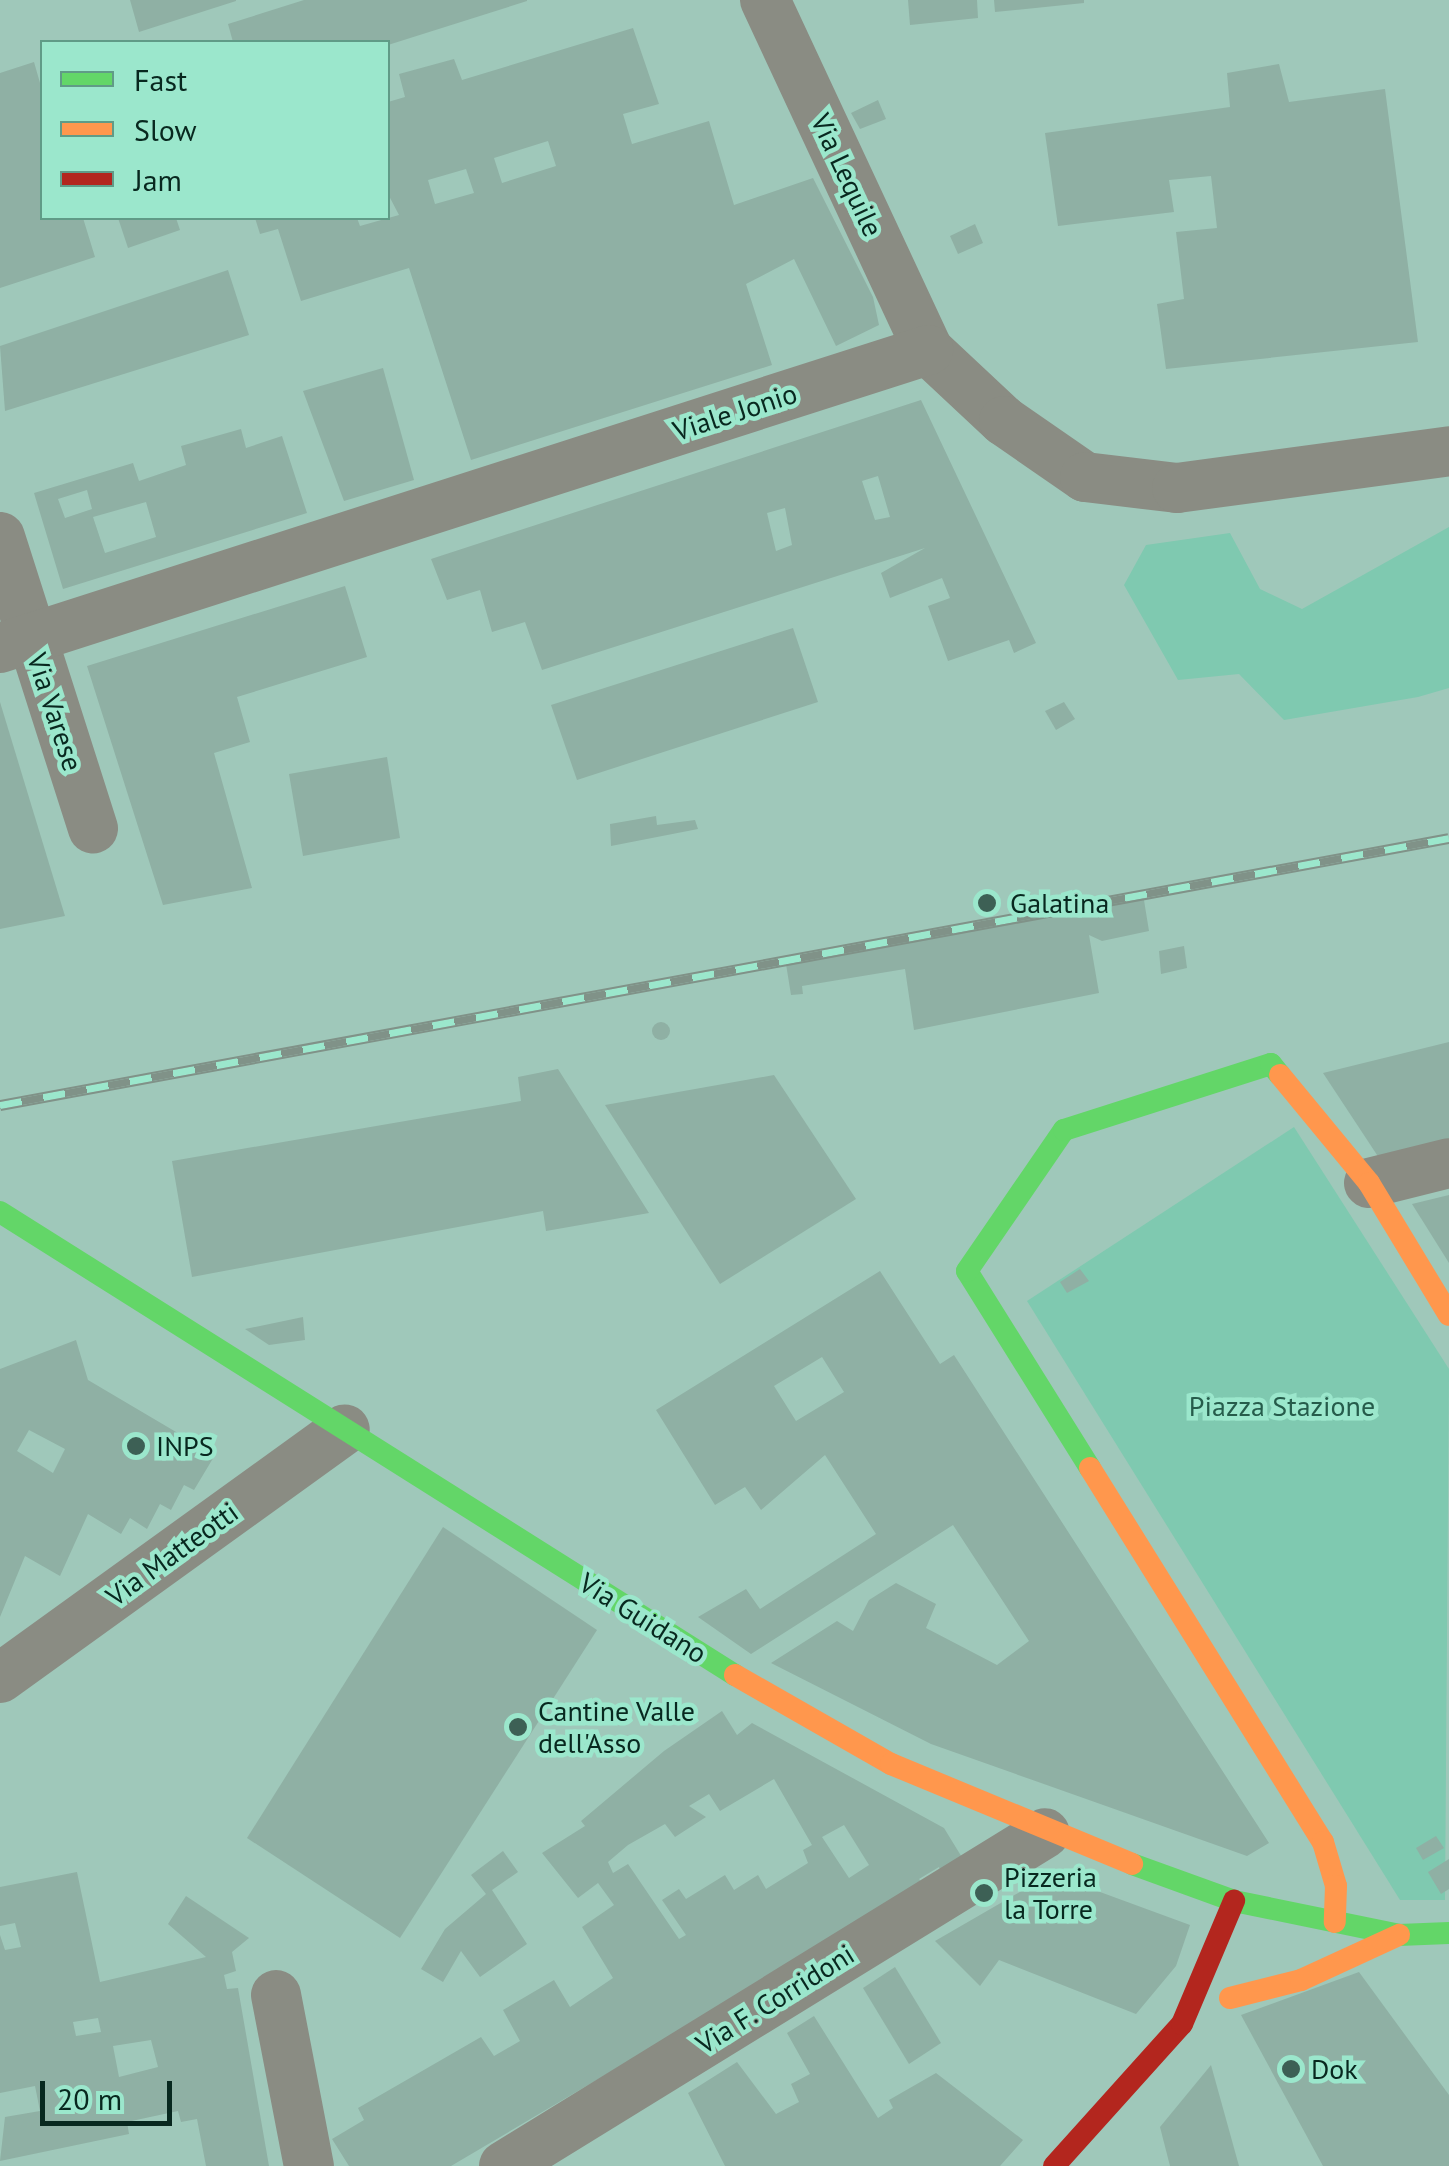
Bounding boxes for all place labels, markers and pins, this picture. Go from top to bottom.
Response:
place label: Galatina [1010,886,1109,920]
marker: Galatina [974,890,1000,916]
place label: INPS [156,1429,214,1463]
marker: INPS [125,1435,147,1457]
place label: Cantine Valle dell'Asso [538,1694,696,1760]
marker: Cantine Valle dell'Asso [507,1716,529,1738]
place label: Pizzeria la Torre [1004,1860,1097,1926]
marker: Pizzeria la Torre [973,1882,995,1904]
place label: Dok [1311,2052,1358,2086]
marker: Dok [1280,2058,1302,2080]

